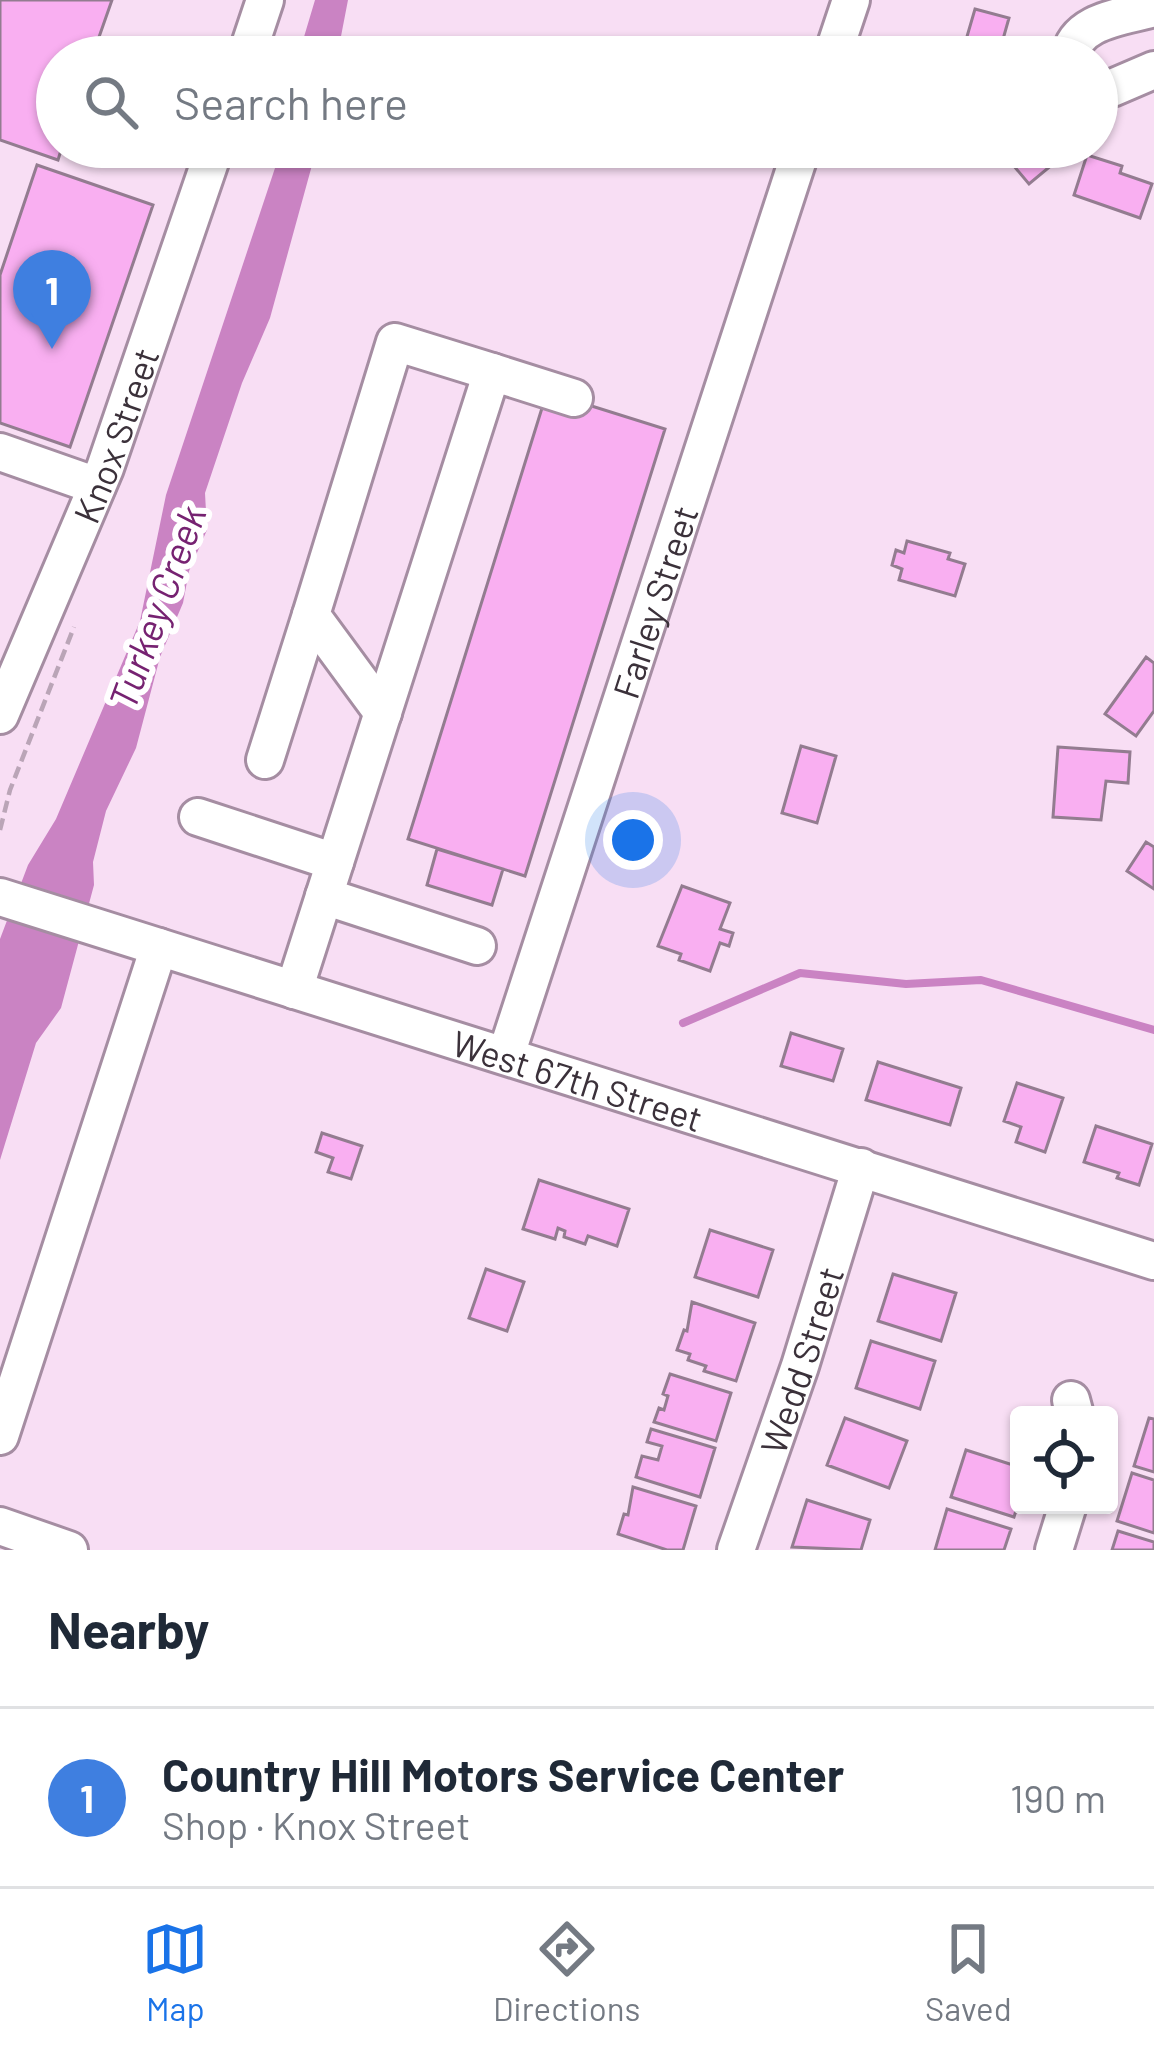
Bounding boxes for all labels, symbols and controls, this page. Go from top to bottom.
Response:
search box [36,36,1118,168]
icon: search [78,69,144,135]
text: Search here [174,75,408,129]
pin: 1 [13,250,91,349]
street label: Knox Street [63,342,166,529]
water label: Turkey Creek [98,499,214,715]
street label: Farley Street [602,500,705,703]
your location [603,810,663,870]
street label: West 67th Street [448,1020,708,1139]
street label: Wedd Street [750,1261,851,1459]
map controls [1010,1406,1118,1514]
button: locate [1010,1406,1118,1514]
text: Nearby [48,1598,209,1659]
text: Country Hill Motors Service Center [162,1747,844,1801]
text: 1 [80,1774,94,1821]
text: 190 m [1010,1774,1106,1821]
text: Shop · Knox Street [162,1801,470,1848]
tab: Map [142,1916,208,2028]
tab: Directions [493,1916,640,2028]
tab: Saved [925,1916,1012,2028]

